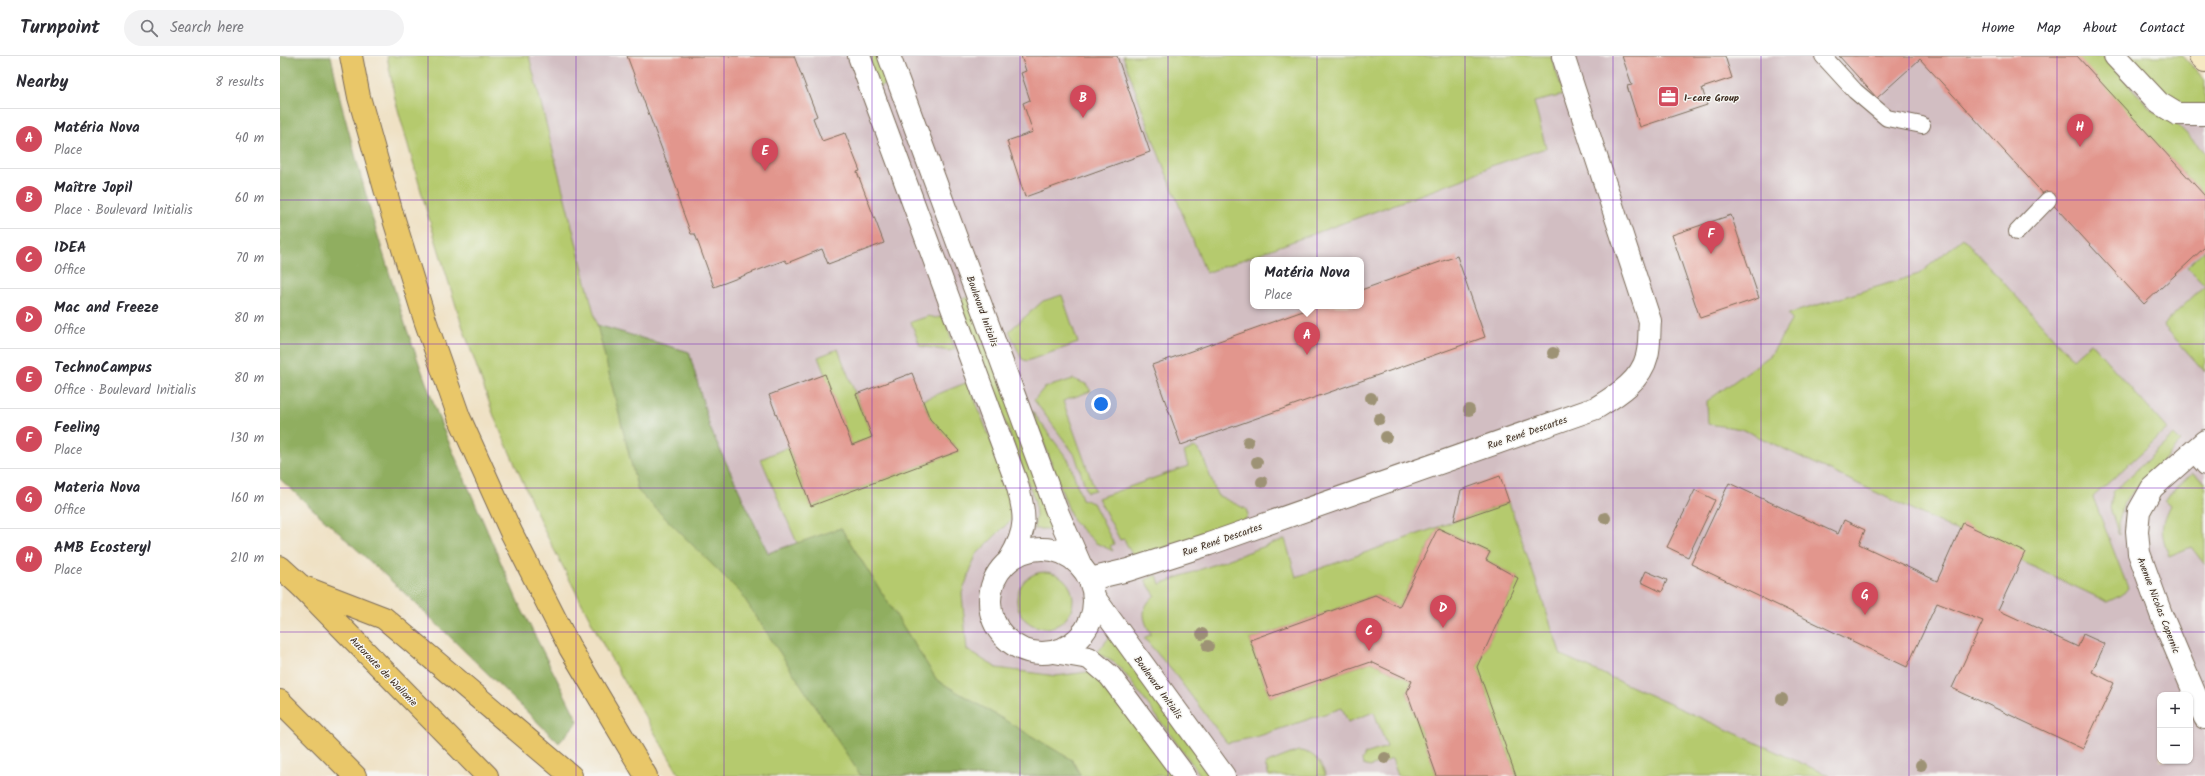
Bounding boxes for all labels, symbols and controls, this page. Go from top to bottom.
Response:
search box [124,10,404,46]
text: Turnpoint [20,13,100,43]
text: Search here [170,16,244,40]
icon: search [138,17,160,39]
text: Home [1981,17,2015,39]
text: Map [2037,17,2061,39]
text: About [2083,17,2117,39]
text: Contact [2139,17,2185,39]
text: Nearby [16,69,68,96]
text: 8 results [215,72,264,93]
office icon: I-care Group [1655,84,1681,110]
pin: B [1070,85,1096,118]
place label: I-care Group [1684,90,1740,106]
pin: H [2067,114,2093,147]
text: Matéria Nova [54,116,140,140]
text: A [25,128,33,149]
text: 40 m [235,128,264,149]
pin: E [752,138,778,171]
text: Place [54,140,82,161]
text: Maître Jopil [54,176,132,200]
text: B [25,188,33,209]
text: 60 m [235,188,264,209]
text: Place · Boulevard Initialis [54,200,193,221]
pin: F [1698,221,1724,254]
text: IDEA [54,236,86,260]
text: C [25,248,33,269]
text: 70 m [236,248,264,269]
popup [1250,257,1364,309]
text: Office [54,260,85,281]
text: Matéria Nova [1264,261,1350,285]
street label: Boulevard Initialis [962,273,1003,350]
text: Place [1264,285,1292,306]
text: Mac and Freeze [54,296,159,320]
text: D [25,308,33,329]
text: 80 m [234,308,264,329]
text: Office [54,320,85,341]
pin: A [1294,322,1320,355]
text: TechnoCampus [54,356,152,380]
text: E [25,368,33,389]
text: 80 m [234,368,264,389]
text: Office · Boulevard Initialis [54,380,196,401]
your location [1091,394,1111,414]
street label: Rue René Descartes [1485,412,1570,454]
text: Feeling [54,416,100,440]
text: F [25,428,33,449]
text: 130 m [230,428,264,449]
text: Place [54,440,82,461]
text: Materia Nova [54,476,140,500]
text: G [25,488,33,509]
text: 160 m [231,488,264,509]
text: Office [54,500,85,521]
street label: Rue René Descartes [1180,519,1265,561]
text: AMB Ecosteryl [54,536,151,560]
text: H [25,548,33,569]
text: 210 m [230,548,264,569]
street label: Avenue Nicolas Copernic [2132,555,2184,656]
text: Place [54,560,82,581]
pin: G [1852,582,1878,615]
pin: D [1430,595,1456,628]
pin: C [1356,618,1382,651]
street label: Autoroute de Wallonie [346,633,421,711]
street label: Boulevard Initialis [1130,653,1187,723]
map controls [2157,692,2193,764]
button: + [2157,692,2193,728]
button: − [2157,728,2193,764]

